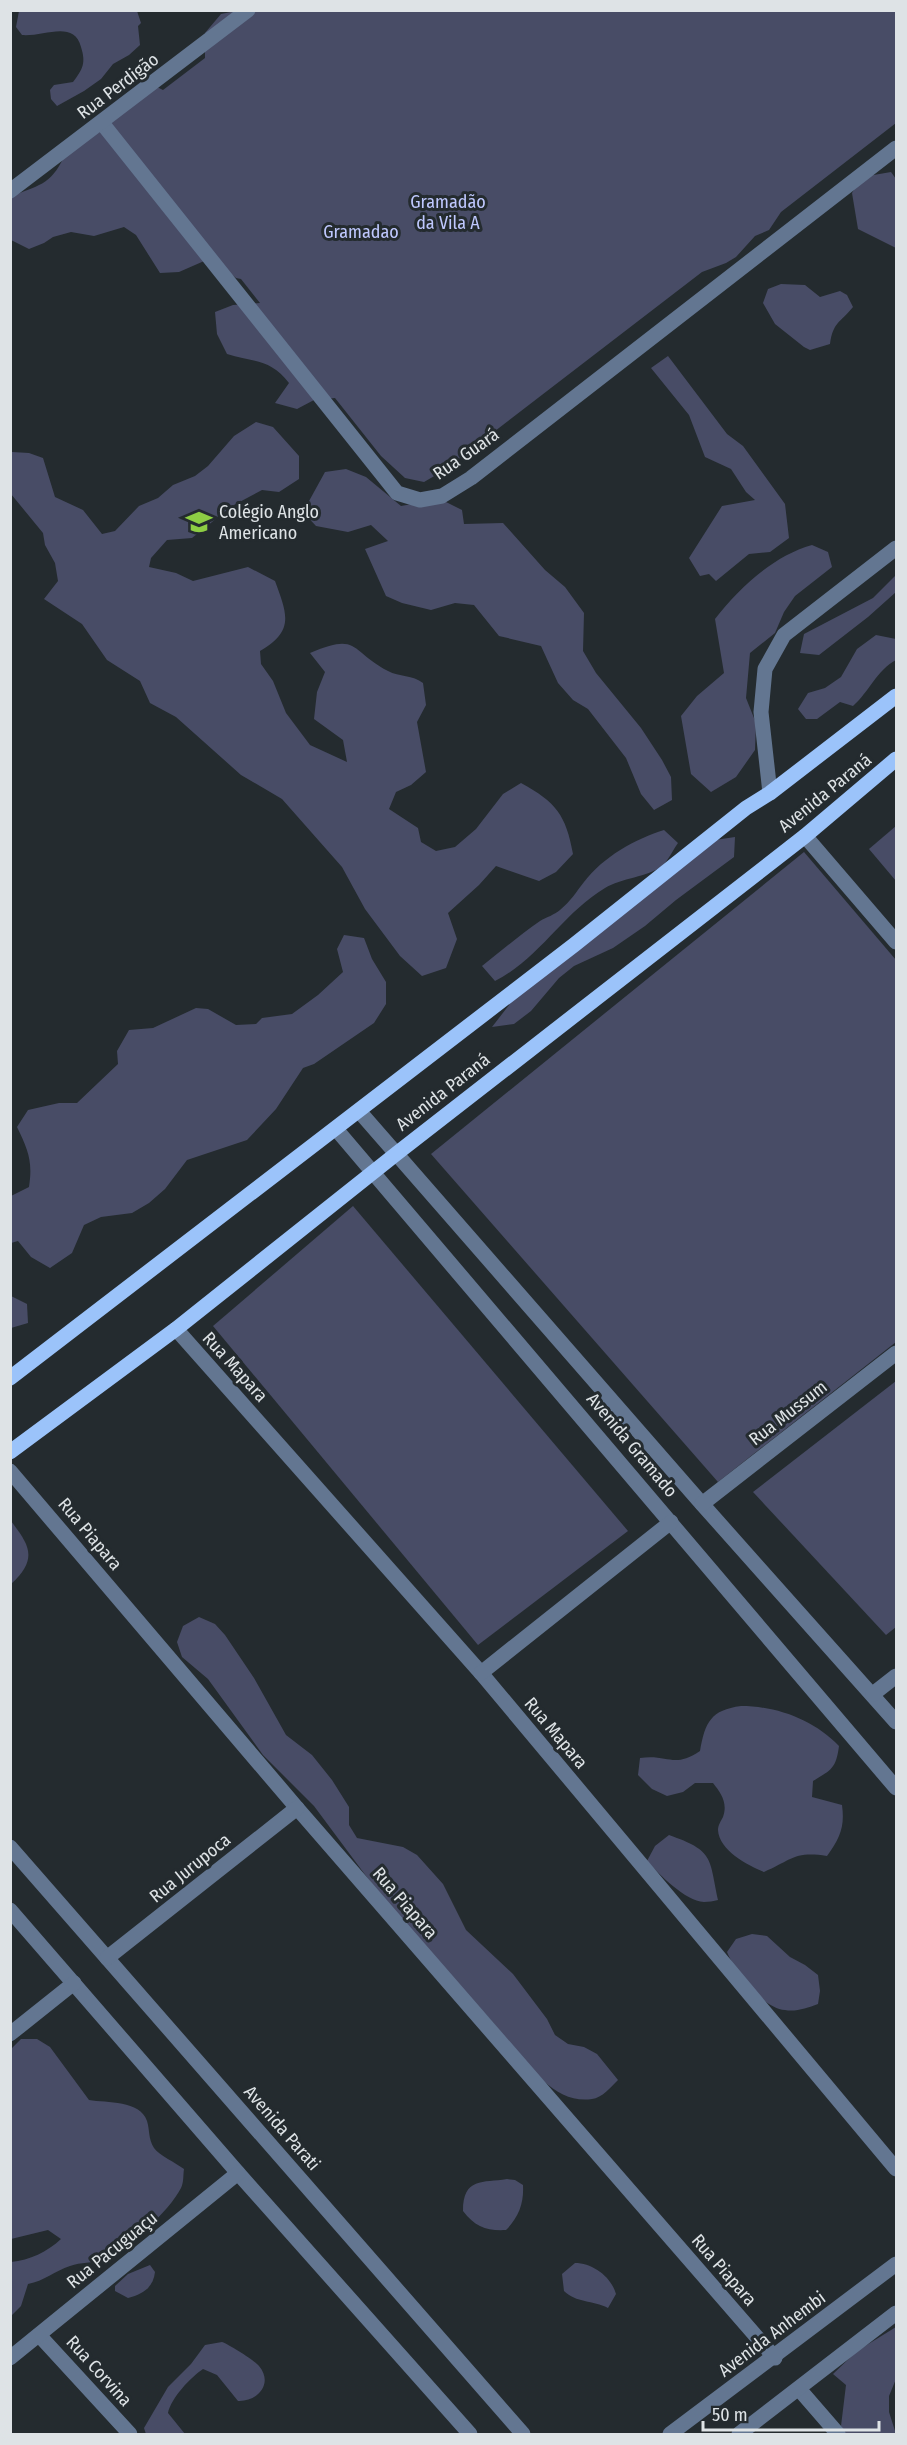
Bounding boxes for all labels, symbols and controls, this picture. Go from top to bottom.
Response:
street label: Rua Perdigão [73,48,163,124]
park label: Gramadão da Vila A [410,191,486,234]
park label: Gramadao [323,221,399,243]
street label: Rua Guará [429,423,503,485]
place label: Colégio Anglo Americano [219,501,319,544]
school or university icon: Colégio Anglo Americano [184,507,214,537]
street label: Avenida Paraná [774,749,876,837]
street label: Avenida Paraná [392,1048,494,1136]
street label: Rua Mapara [198,1327,272,1407]
street label: Rua Mussum [745,1376,831,1450]
street label: Avenida Gramado [582,1388,682,1502]
street label: Rua Piapara [53,1493,127,1575]
street label: Rua Mapara [520,1693,592,1773]
street label: Rua Jurupoca [145,1829,235,1907]
street label: Rua Piapara [368,1863,442,1943]
street label: Avenida Parati [239,2081,325,2175]
street label: Rua Pacuguaçu [62,2207,162,2293]
street label: Rua Piapara [687,2230,761,2310]
street label: Avenida Anhembi [714,2287,830,2381]
street label: Rua Corvina [61,2331,137,2411]
scale bar [703,2394,878,2432]
text: 50 m [712,2404,748,2426]

